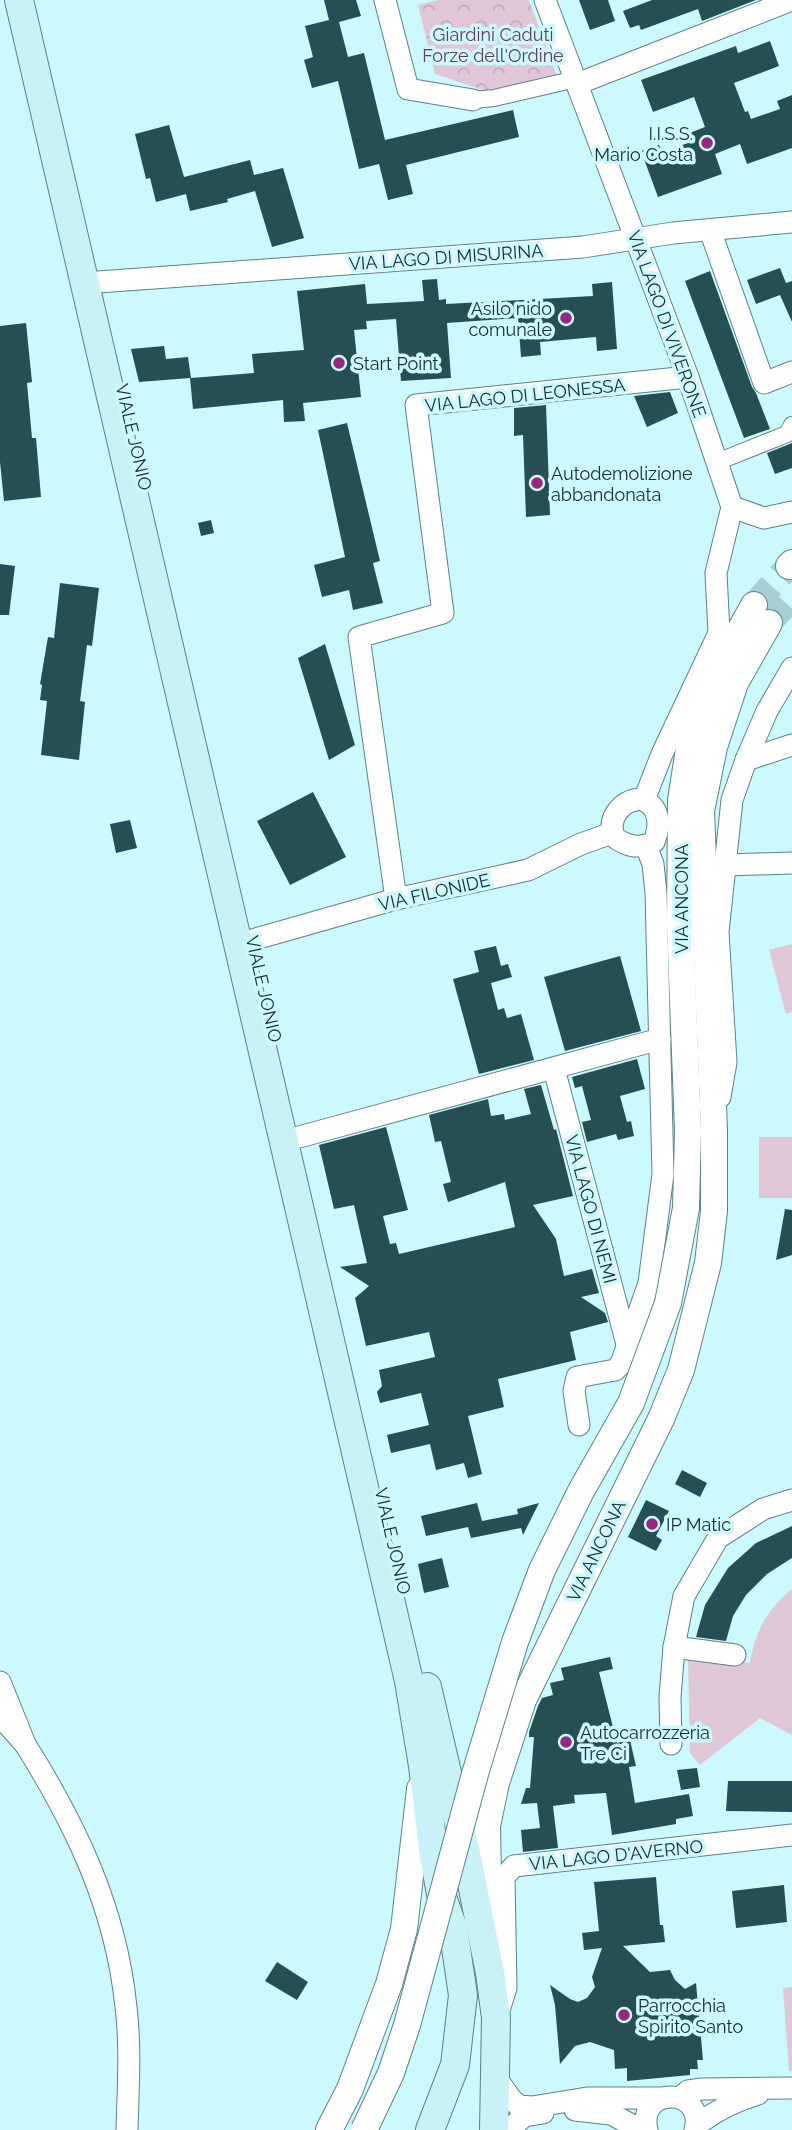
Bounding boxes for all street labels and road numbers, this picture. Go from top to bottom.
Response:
street label: VIA LAGO DI VIVERONE [623,228,711,420]
street label: VIA LAGO DI MISURINA [348,240,544,274]
street label: VIA LAGO DI LEONESSA [424,374,626,416]
street label: VIALE JONIO [112,382,156,492]
street label: VIA ANCONA [671,844,692,954]
street label: VIA FILONIDE [376,869,492,915]
street label: VIALE JONIO [242,934,286,1044]
street label: VIA LAGO DI NEMI [561,1132,621,1286]
street label: VIALE JONIO [371,1486,415,1596]
street label: VIA ANCONA [562,1497,630,1605]
street label: VIA LAGO D'AVERNO [528,1835,704,1875]

